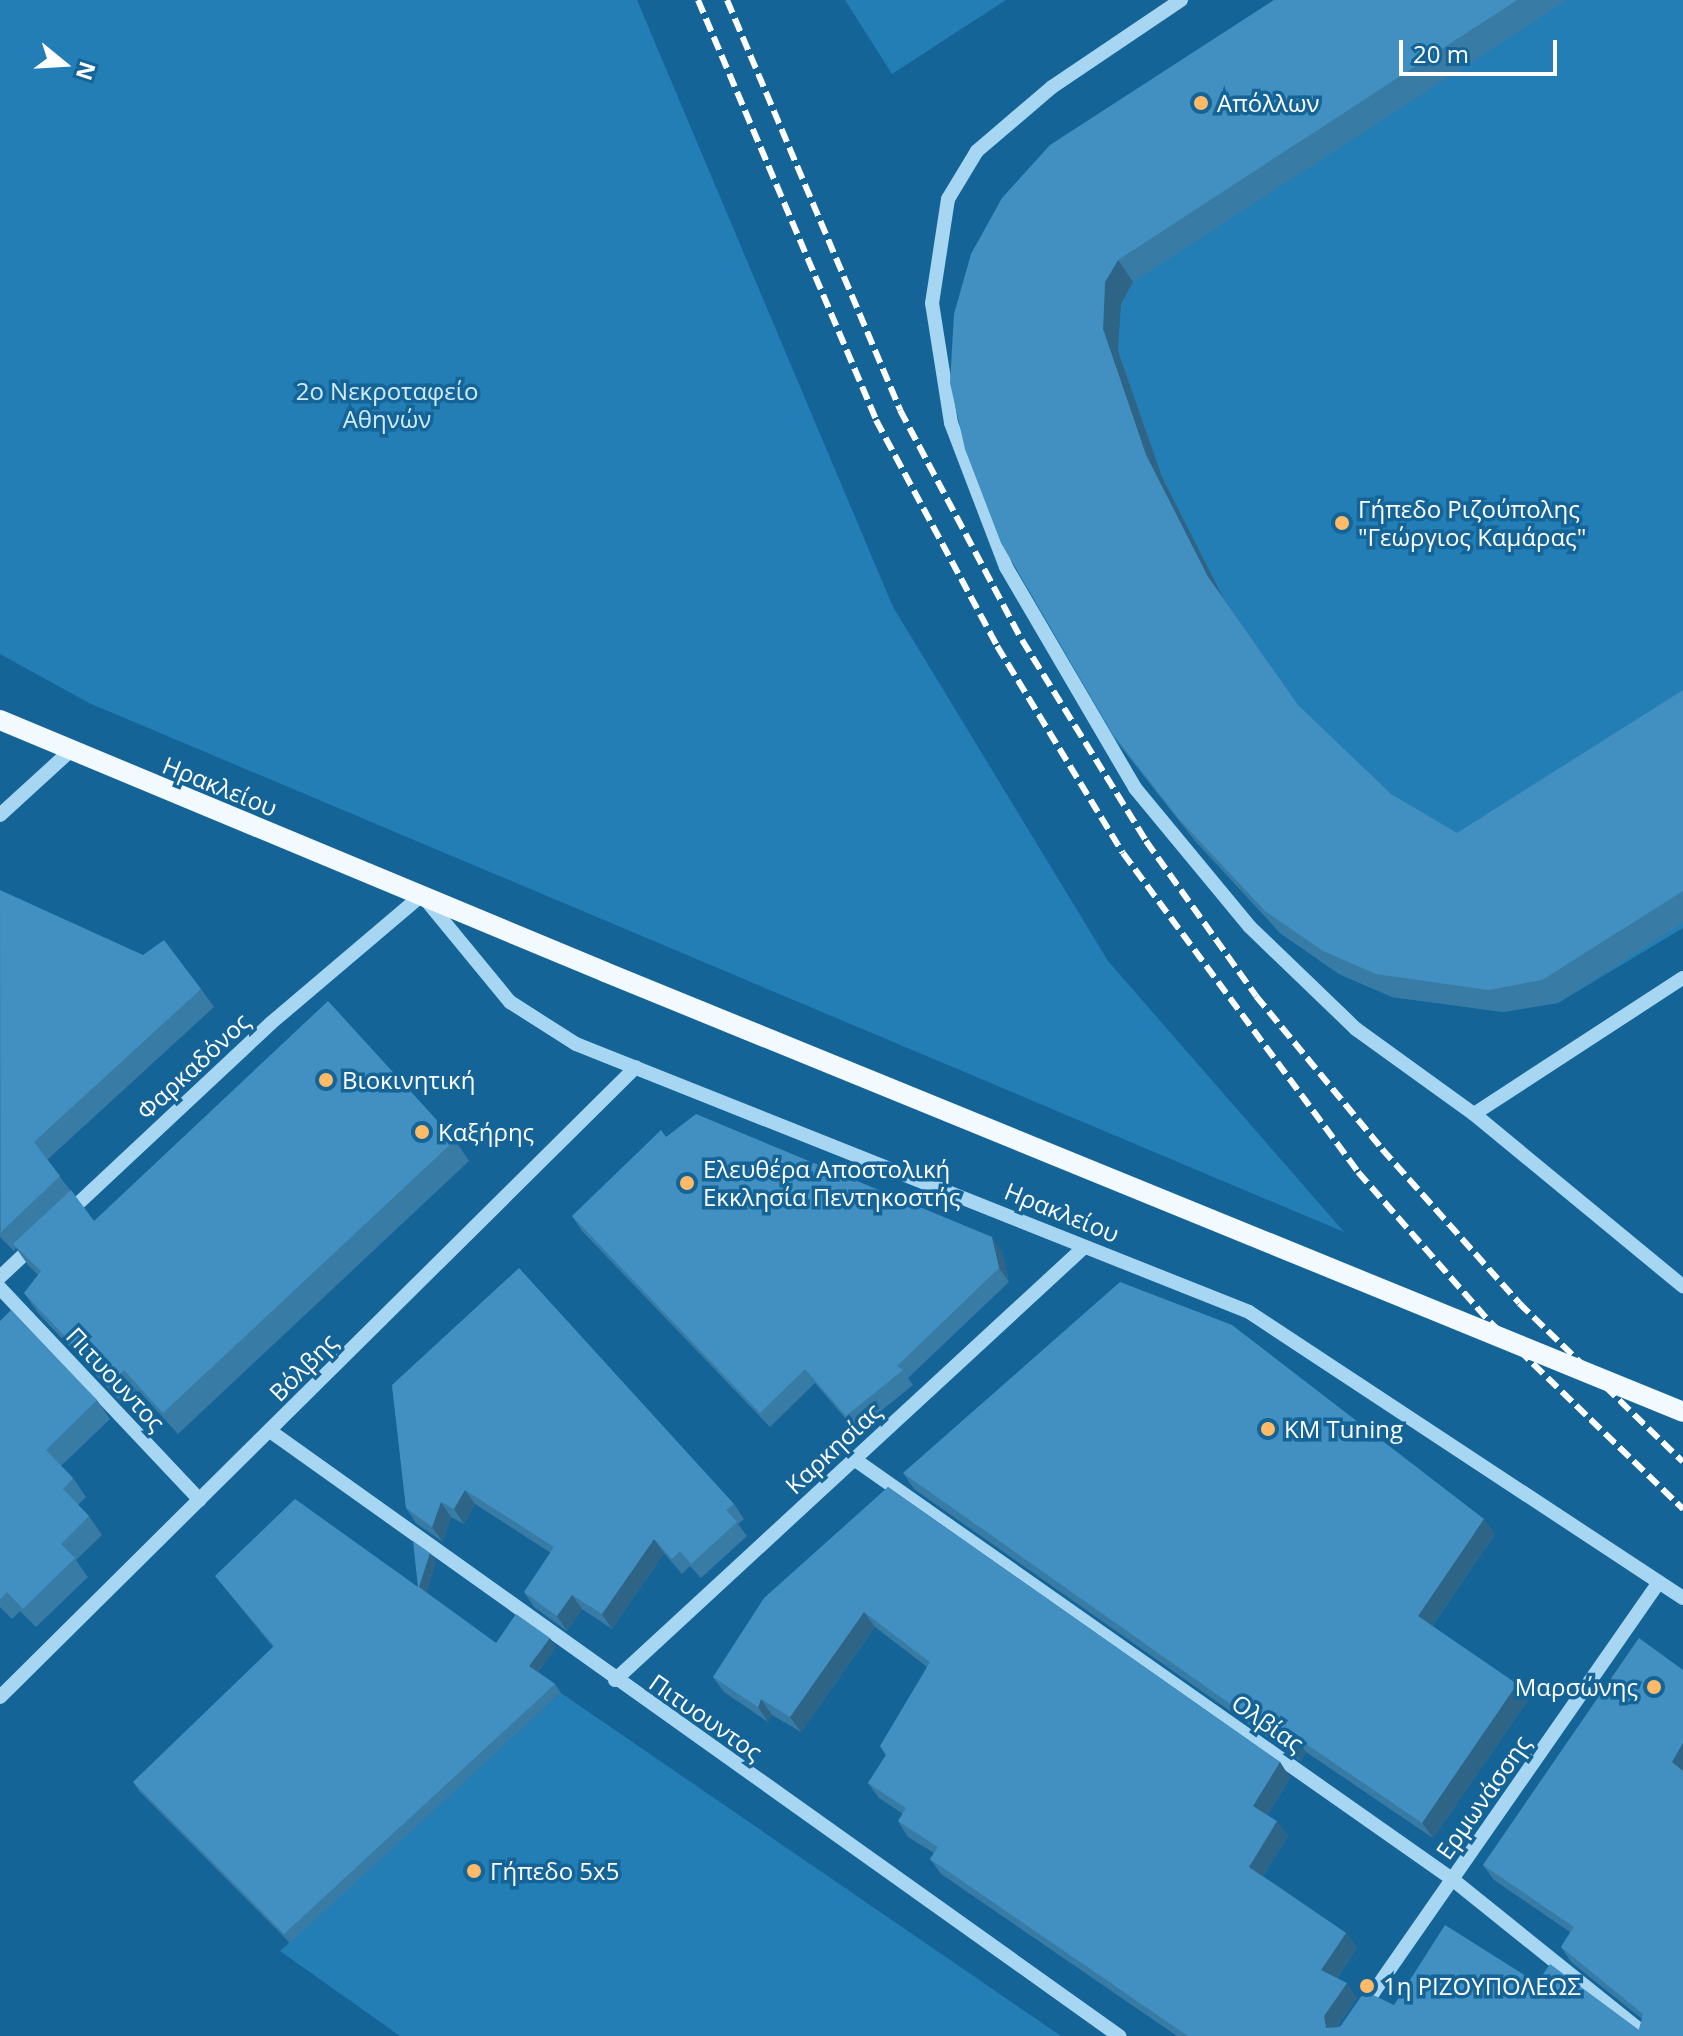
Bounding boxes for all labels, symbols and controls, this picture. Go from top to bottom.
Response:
north arrow [24,24,104,104]
scale bar [1403,24,1561,74]
text: 20 m [1413,37,1469,70]
text: N [70,58,104,85]
place label: Απόλλων [1217,89,1319,117]
marker: Απόλλων [1192,94,1210,112]
park label: 2ο Νεκροταφείο Αθηνών [296,377,478,433]
place label: Γήπεδο Ριζούπολης "Γεώργιος Καμάρας" [1358,495,1586,551]
marker: Γήπεδο Ριζούπολης "Γεώργιος Καμάρας" [1333,514,1351,532]
street label: Ηρακλείου [159,750,281,822]
street label: Φαρκαδόνος [131,1007,255,1125]
place label: Βιοκινητική [342,1066,475,1094]
marker: Βιοκινητική [317,1071,335,1089]
place label: Καξήρης [438,1118,534,1146]
marker: Καξήρης [413,1123,431,1141]
place label: Ελευθέρα Αποστολική Εκκλησία Πεντηκοστής [703,1155,960,1211]
marker: Ελευθέρα Αποστολική Εκκλησία Πεντηκοστής [678,1174,696,1192]
street label: Ηρακλείου [1001,1176,1123,1248]
street label: Πιτυουντος [61,1321,171,1437]
street label: Βόλβης [263,1327,343,1407]
street label: Καρκησίας [779,1396,887,1500]
place label: KM Tuning [1284,1415,1403,1443]
marker: KM Tuning [1259,1420,1277,1438]
street label: Πιτυουντος [644,1668,768,1766]
place label: Μαρσώνης [1515,1673,1638,1701]
marker: Μαρσώνης [1645,1678,1663,1696]
street label: Ολβίας [1227,1688,1309,1758]
street label: Ερμωνάσσης [1430,1730,1536,1864]
place label: Γήπεδο 5x5 [490,1857,619,1885]
marker: Γήπεδο 5x5 [465,1862,483,1880]
place label: 1η ΡΙΖΟΥΠΟΛΕΩΣ [1383,1972,1581,2000]
marker: 1η ΡΙΖΟΥΠΟΛΕΩΣ [1358,1977,1376,1995]

